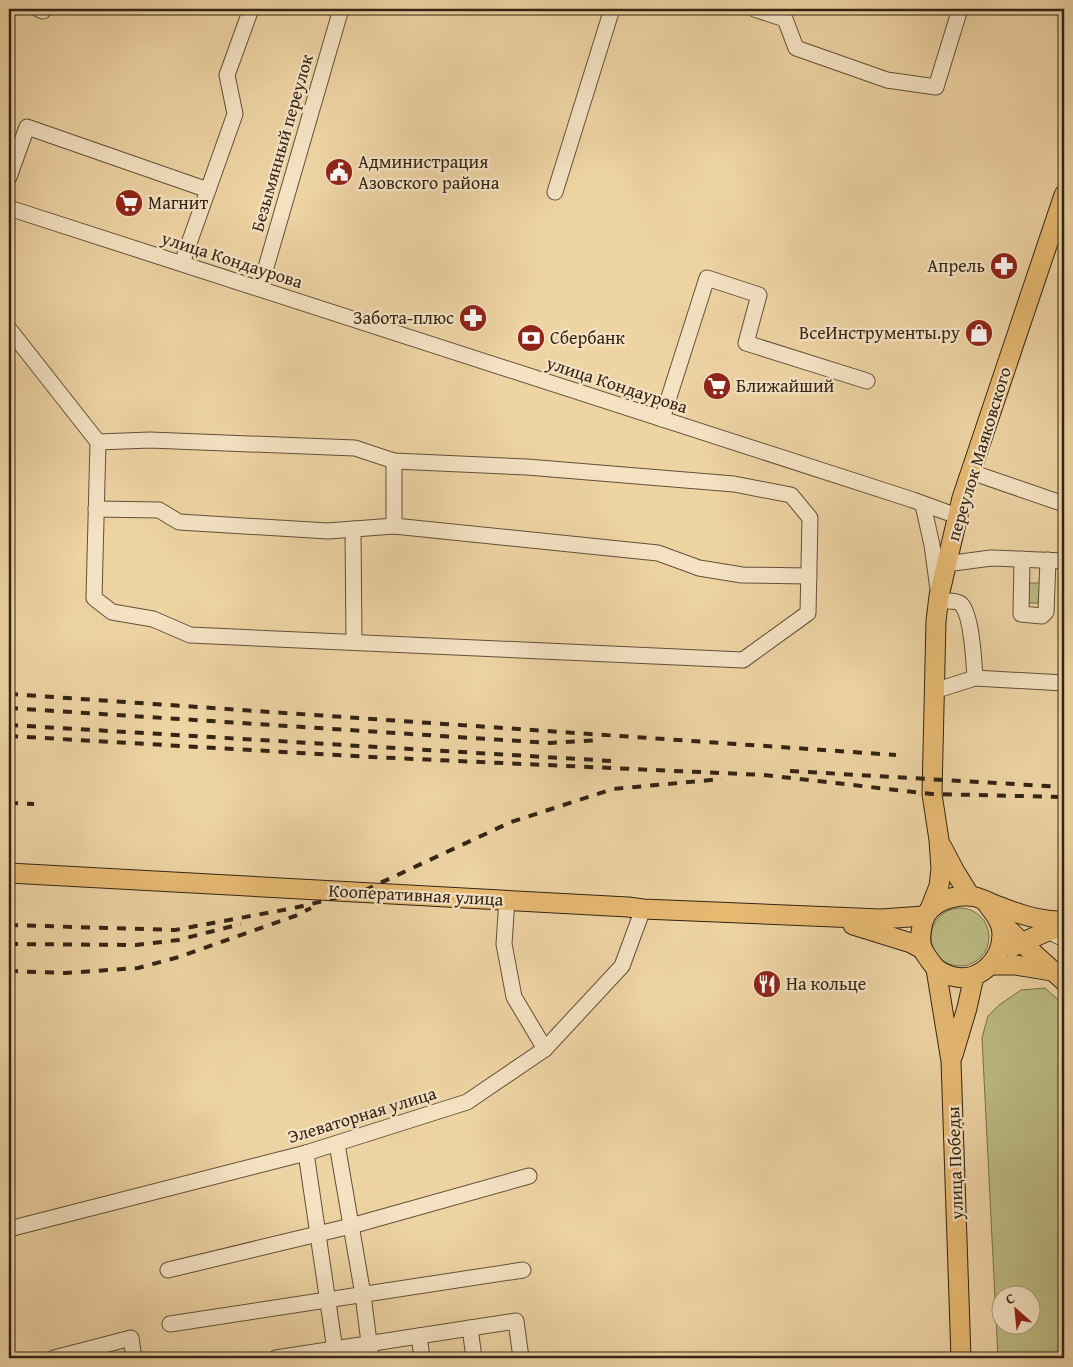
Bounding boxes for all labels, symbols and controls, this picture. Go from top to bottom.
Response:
street label: Безымянный переулок [243,50,320,235]
place label: Администрация Азовского района [358,148,500,196]
public building icon: Администрация Азовского района [324,157,354,187]
supermarket icon: Магнит [114,188,144,218]
place label: Магнит [148,189,208,216]
street label: улица Кондаурова [157,224,307,295]
pharmacy icon: Апрель [989,251,1019,281]
place label: Апрель [927,252,985,279]
pharmacy icon: Забота-плюс [458,303,488,333]
place label: Забота-плюс [353,304,454,331]
shop icon: ВсеИнструменты.ру [964,318,994,348]
place label: ВсеИнструменты.ру [799,319,960,346]
bank icon: Сбербанк [516,323,546,353]
place label: Сбербанк [550,324,625,351]
street label: улица Кондаурова [542,349,692,420]
street label: переулок Маяковского [939,363,1018,544]
supermarket icon: Ближайший [702,371,732,401]
place label: Ближайший [736,372,835,399]
street label: Кооперативная улица [328,876,505,913]
restaurant icon: На кольце [752,969,782,999]
place label: На кольце [786,970,866,997]
street label: Элеваторная улица [284,1079,440,1150]
street label: улица Победы [939,1105,970,1221]
north arrow [990,1284,1040,1334]
text: С [1002,1288,1018,1309]

